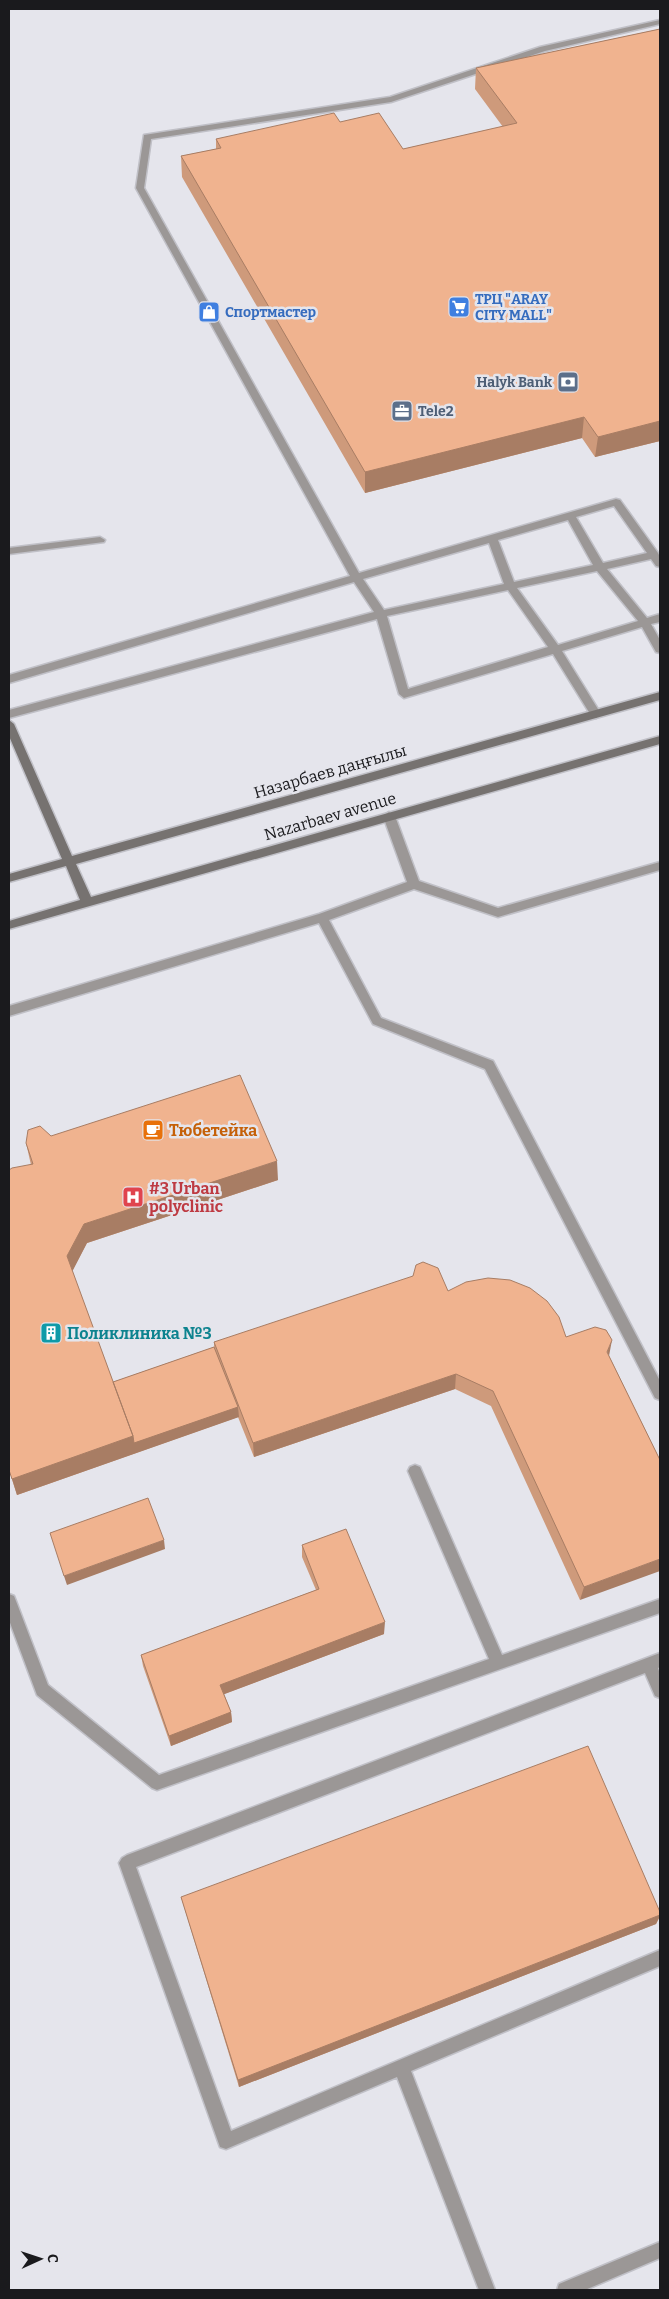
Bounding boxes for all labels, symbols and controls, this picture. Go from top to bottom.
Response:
place label: ТРЦ "ARAY CITY MALL" [475,291,552,324]
supermarket icon: ТРЦ "ARAY CITY MALL" [447,295,471,319]
shop icon: Спортмастер [197,300,221,324]
place label: Спортмастер [225,304,317,321]
bank icon: Halyk Bank [556,370,580,394]
place label: Halyk Bank [476,374,553,391]
office icon: Tele2 [390,399,414,423]
place label: Tele2 [418,403,454,420]
street label: Назарбаев даңғылы [252,741,409,802]
street label: Nazarbaev avenue [262,789,398,844]
cafe icon: Тюбетейка [141,1118,165,1142]
place label: Тюбетейка [169,1121,257,1140]
place label: #3 Urban polyclinic [149,1179,223,1216]
hospital icon: #3 Urban polyclinic [121,1185,145,1209]
building icon: Поликлиника №3 [39,1321,63,1345]
place label: Поликлиника №3 [67,1324,212,1343]
north arrow [15,2234,65,2284]
text: С [44,2253,61,2263]

